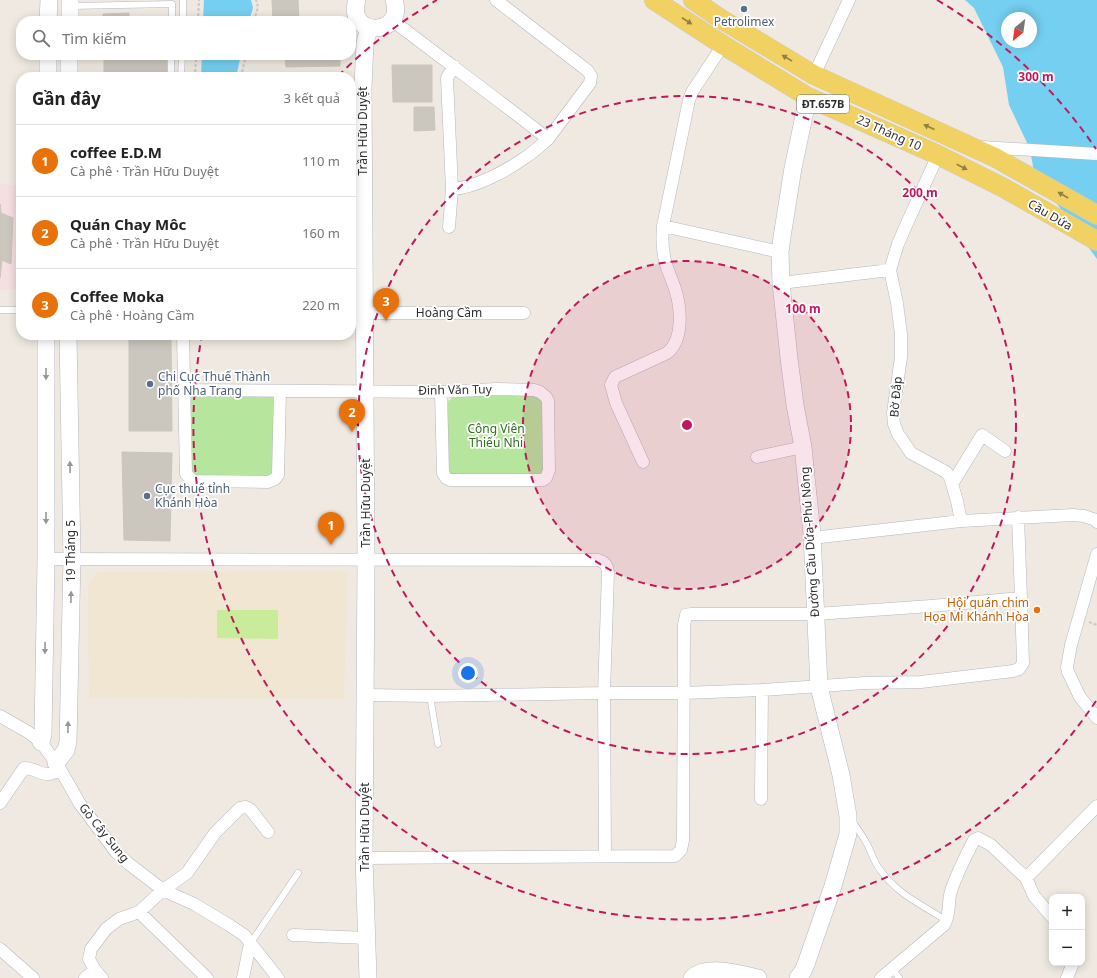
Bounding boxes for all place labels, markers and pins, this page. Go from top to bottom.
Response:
marker: Petrolimex [739,4,749,14]
place label: Petrolimex [714,13,775,30]
pin: 3 [373,288,399,321]
place label: Chi Cục Thuế Thành phố Nha Trang [158,368,270,399]
marker: Chi Cục Thuế Thành phố Nha Trang [145,379,155,389]
pin: 2 [339,399,365,432]
centre of rings [680,418,694,432]
place label: Cục thuế tỉnh Khánh Hòa [155,480,230,511]
marker: Cục thuế tỉnh Khánh Hòa [142,491,152,501]
pin: 1 [318,512,344,545]
place label: Hội quán chim Họa Mi Khánh Hòa [923,594,1029,625]
marker: Hội quán chim Họa Mi Khánh Hòa [1032,605,1042,615]

